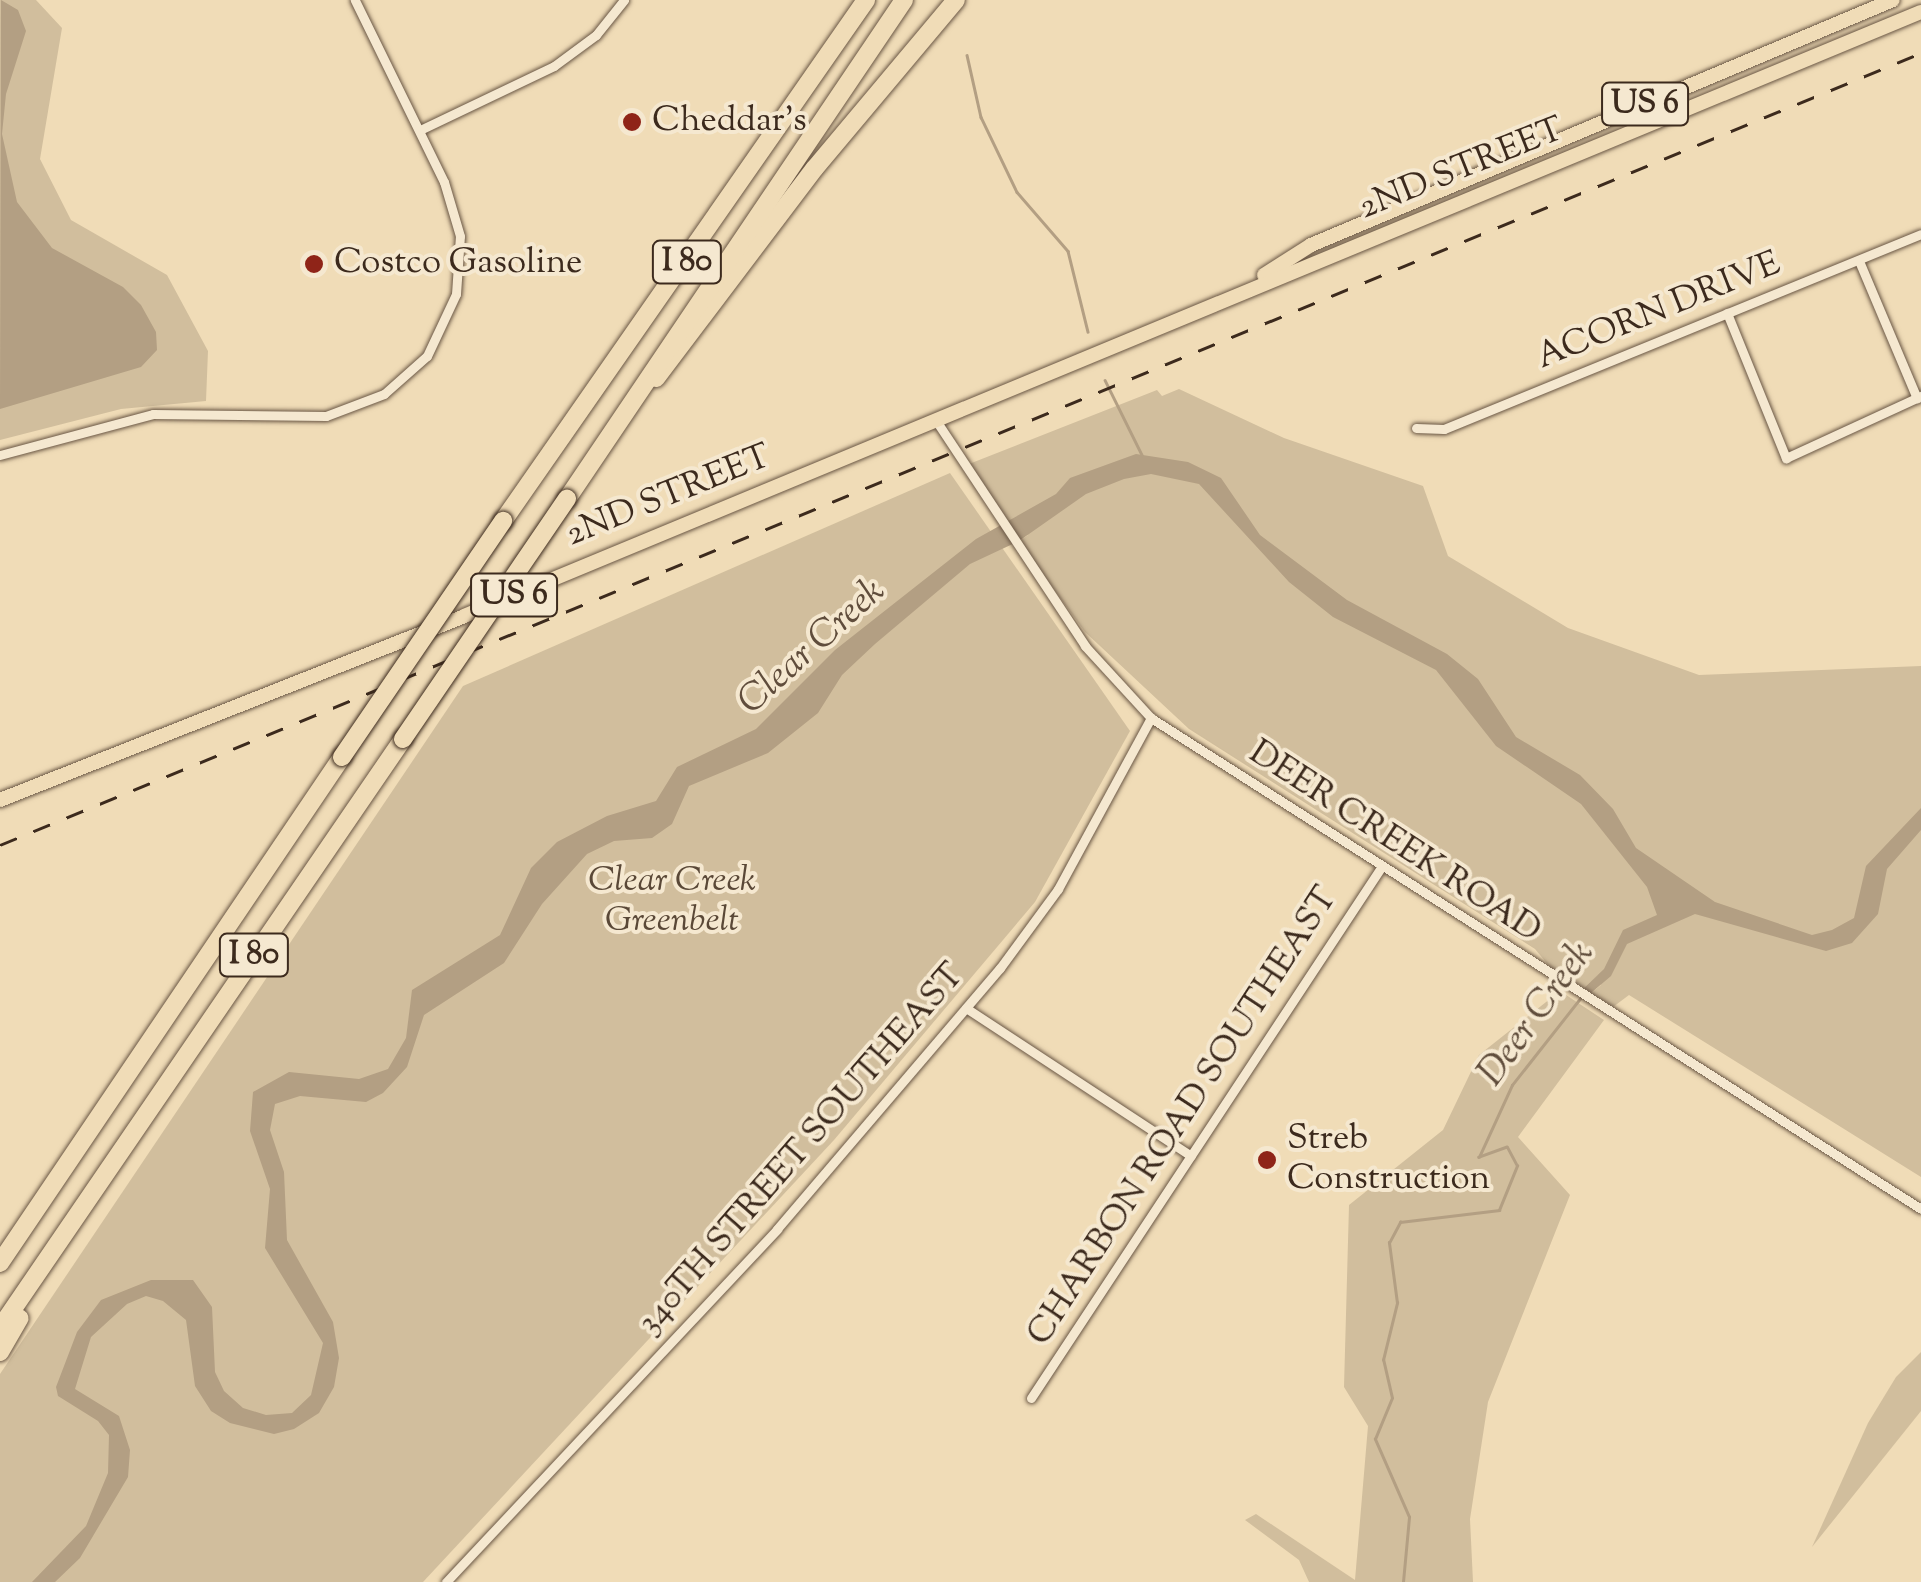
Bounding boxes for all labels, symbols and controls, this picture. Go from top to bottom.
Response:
road number: US 6 [1600,77,1690,131]
place label: Cheddar's [652,101,807,143]
street label: 2ND STREET [1354,110,1570,230]
marker: Cheddar's [621,111,643,133]
road number: I 80 [650,235,724,289]
place label: Costco Gasoline [334,243,582,285]
street label: ACORN DRIVE [1531,244,1787,380]
marker: Costco Gasoline [303,253,325,275]
street label: 2ND STREET [561,437,777,557]
road number: US 6 [469,568,559,622]
water label: Clear Creek [730,570,896,726]
street label: DEER CREEK ROAD [1240,733,1548,953]
park label: Clear Creek Greenbelt [588,861,756,943]
street label: CHARBON ROAD SOUTHEAST [1020,880,1348,1354]
road number: I 80 [216,928,292,982]
water label: Deer Creek [1470,934,1606,1096]
street label: 340TH STREET SOUTHEAST [629,956,975,1344]
place label: Streb Construction [1287,1119,1490,1201]
marker: Streb Construction [1256,1149,1278,1171]

